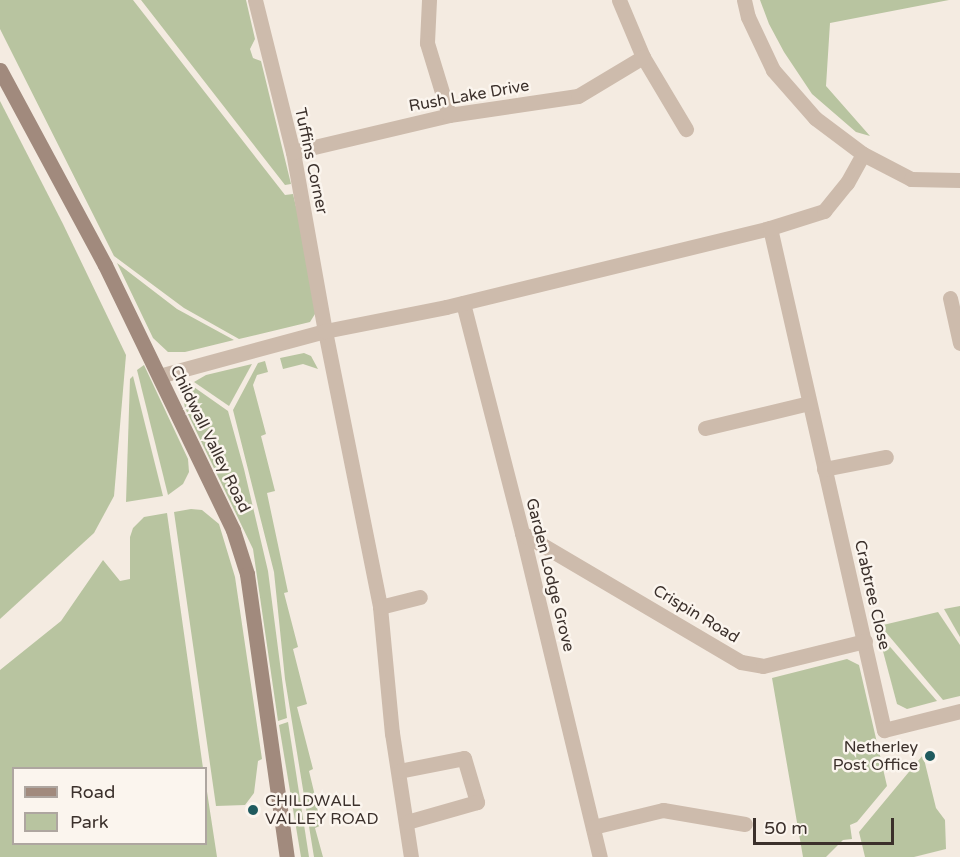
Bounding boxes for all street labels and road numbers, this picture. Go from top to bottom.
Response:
street label: Rush Lake Drive [407,76,531,116]
street label: Tuffins Corner [290,106,332,216]
street label: Childwall Valley Road [166,362,254,516]
street label: Garden Lodge Grove [522,496,578,654]
street label: Crabtree Close [850,538,894,652]
street label: Crispin Road [649,581,743,647]

